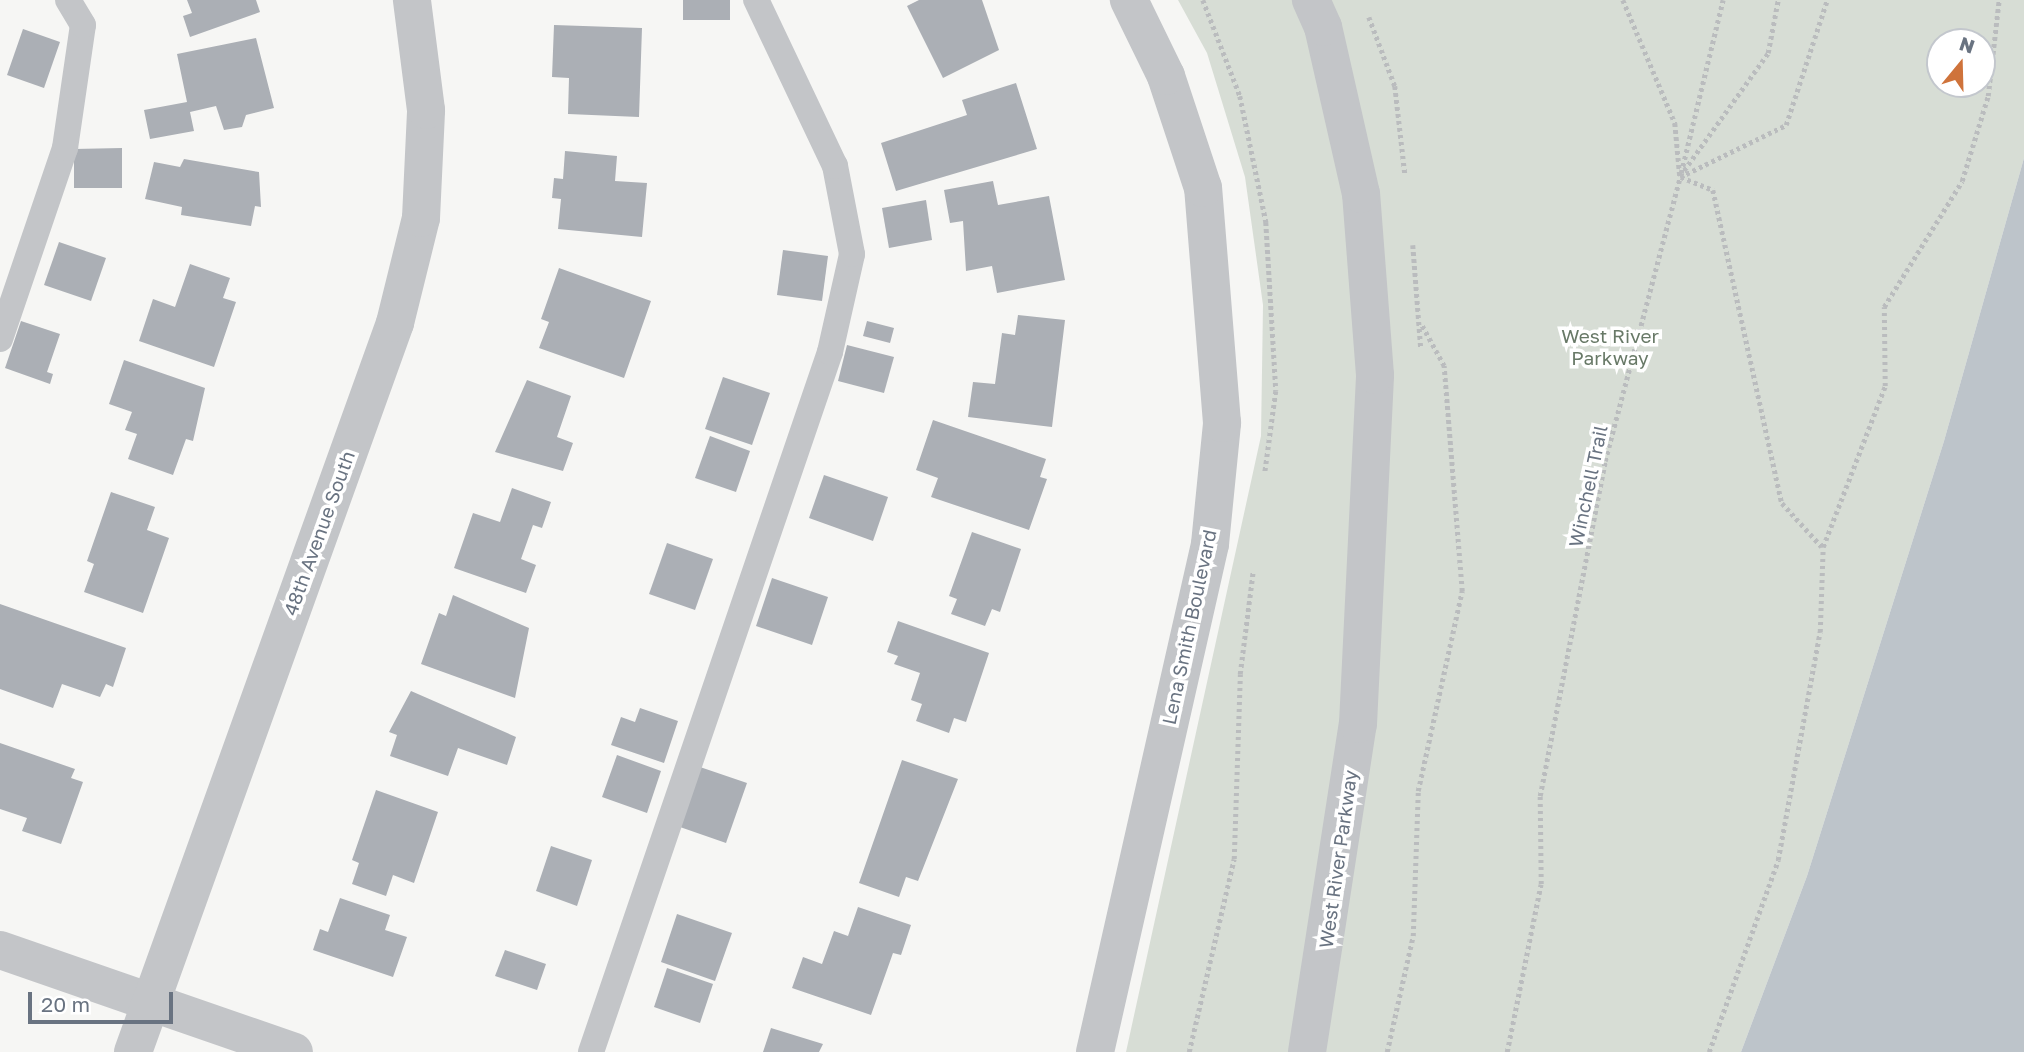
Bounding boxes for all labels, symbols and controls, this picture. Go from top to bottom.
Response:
north arrow [1926,28,1996,98]
text: N [1957,31,1978,58]
park label: West River Parkway [1561,325,1659,369]
street label: Winchell Trail [1564,423,1612,549]
street label: 48th Avenue South [279,448,359,618]
street label: Lena Smith Boulevard [1157,527,1221,727]
street label: West River Parkway [1314,768,1362,950]
scale bar [32,978,177,1022]
text: 20 m [41,991,90,1017]

